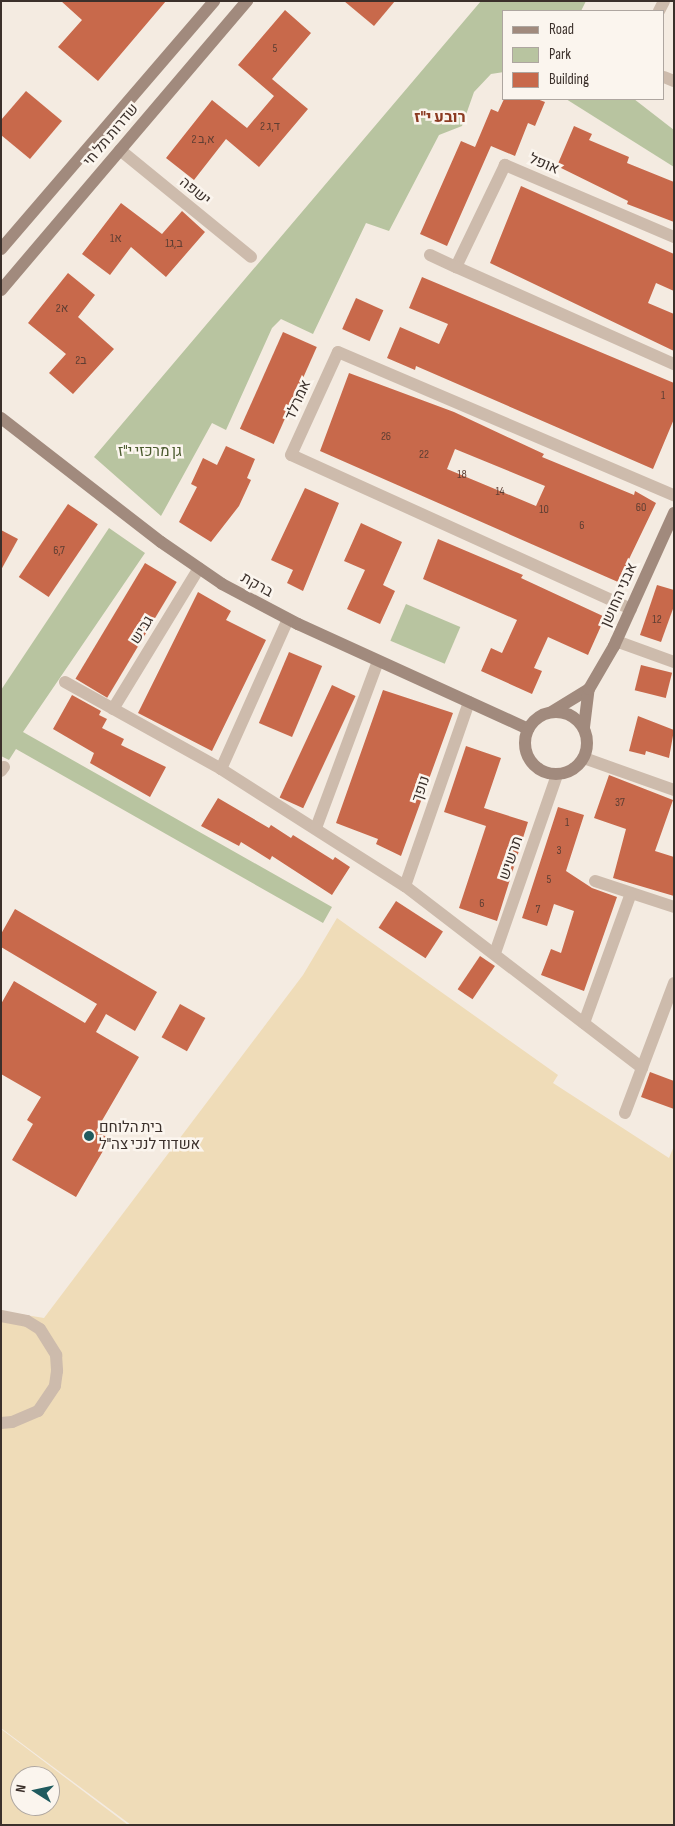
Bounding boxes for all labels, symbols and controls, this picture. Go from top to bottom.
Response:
legend [502,10,665,100]
text: Road [549,20,574,39]
house number: 5 [273,42,277,56]
text: Park [549,45,571,64]
text: Building [549,70,589,89]
street label: שדרות תל חי [80,100,142,170]
district label: רובע י"ז [414,108,466,128]
house number: 2 ד,ג [260,120,280,134]
house number: 2 א,ב [191,133,215,147]
street label: אופל [526,150,562,178]
street label: ישפה [176,173,214,209]
house number: 1א [110,232,122,246]
house number: 1ב,ג [165,237,183,251]
house number: 2א [56,302,68,316]
house number: 2ב [75,354,87,368]
street label: אמרלד [281,377,315,423]
house number: 1 [661,389,665,403]
house number: 26 [381,430,391,444]
park label: גן מרכזי י"ז [118,443,182,461]
house number: 22 [419,448,429,462]
house number: 18 [457,468,467,482]
house number: 14 [495,485,505,499]
house number: 60 [636,501,646,515]
house number: 10 [539,503,549,517]
house number: 6 [579,519,585,533]
house number: 6,7 [53,544,65,558]
street label: אבני החושן [597,560,641,630]
street label: ברקת [238,569,276,601]
street label: גביש [126,612,158,648]
house number: 12 [652,613,662,627]
street label: נופך [408,773,434,805]
house number: 37 [615,796,625,810]
house number: 1 [565,816,569,830]
street label: תרשיש [495,834,527,882]
house number: 3 [556,844,562,858]
house number: 5 [547,873,551,887]
house number: 6 [479,897,485,911]
house number: 7 [536,903,540,917]
place label: בית הלוחם אשדוד לנכי צה"ל [99,1118,200,1153]
marker: בית הלוחם אשדוד לנכי צה"ל [83,1130,95,1142]
north arrow [10,1766,60,1816]
text: N [12,1783,30,1794]

